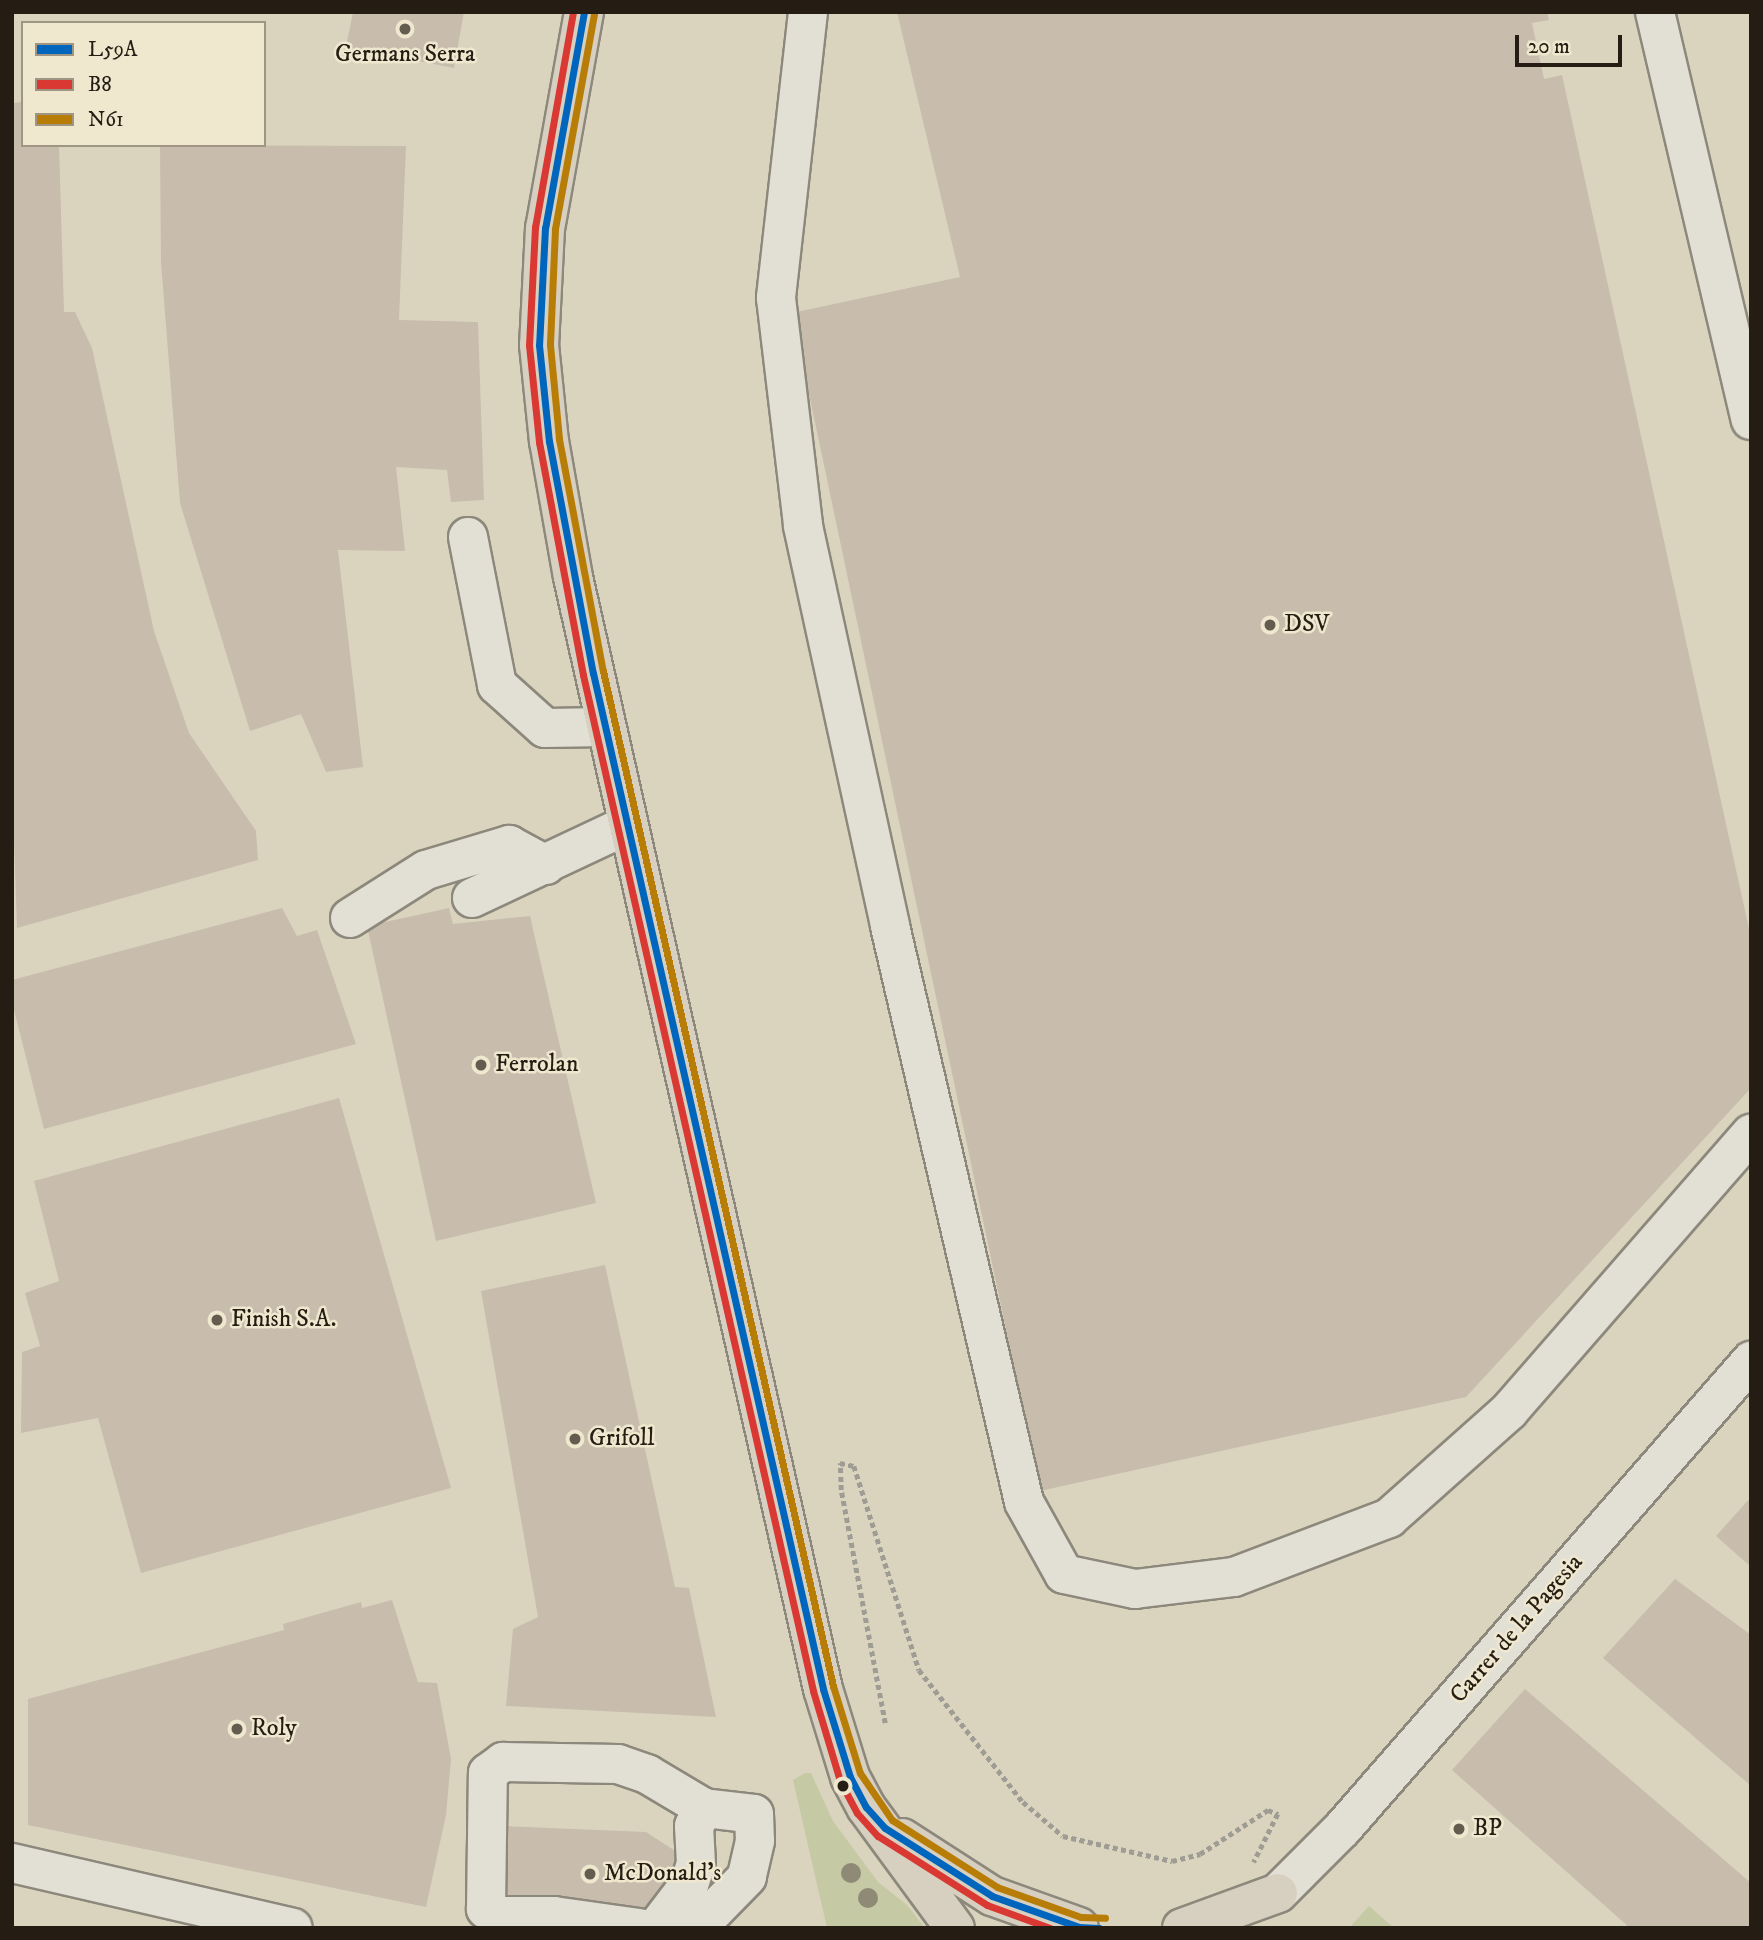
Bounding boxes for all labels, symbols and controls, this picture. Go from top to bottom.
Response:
legend [21,21,266,147]
marker: Germans Serra [397,21,413,37]
scale bar [1518,21,1625,65]
text: 20 m [1528,34,1570,60]
text: L59A [88,37,137,63]
place label: Germans Serra [335,41,475,69]
text: B8 [88,72,112,98]
text: N61 [88,107,124,133]
place label: DSV [1284,611,1330,639]
marker: DSV [1262,617,1278,633]
place label: Ferrolan [495,1051,578,1079]
marker: Ferrolan [473,1057,489,1073]
place label: Finish S.A. [231,1306,336,1334]
marker: Finish S.A. [209,1312,225,1328]
place label: Grifoll [589,1425,654,1453]
marker: Grifoll [567,1431,583,1447]
street label: Carrer de la Pagesia [1445,1549,1589,1709]
place label: Roly [251,1715,297,1743]
marker: Roly [229,1721,245,1737]
unlabelled marker [836,1779,850,1793]
place label: BP [1473,1815,1502,1843]
marker: BP [1451,1821,1467,1837]
place label: McDonald's [604,1860,721,1888]
marker: McDonald's [582,1866,598,1882]

